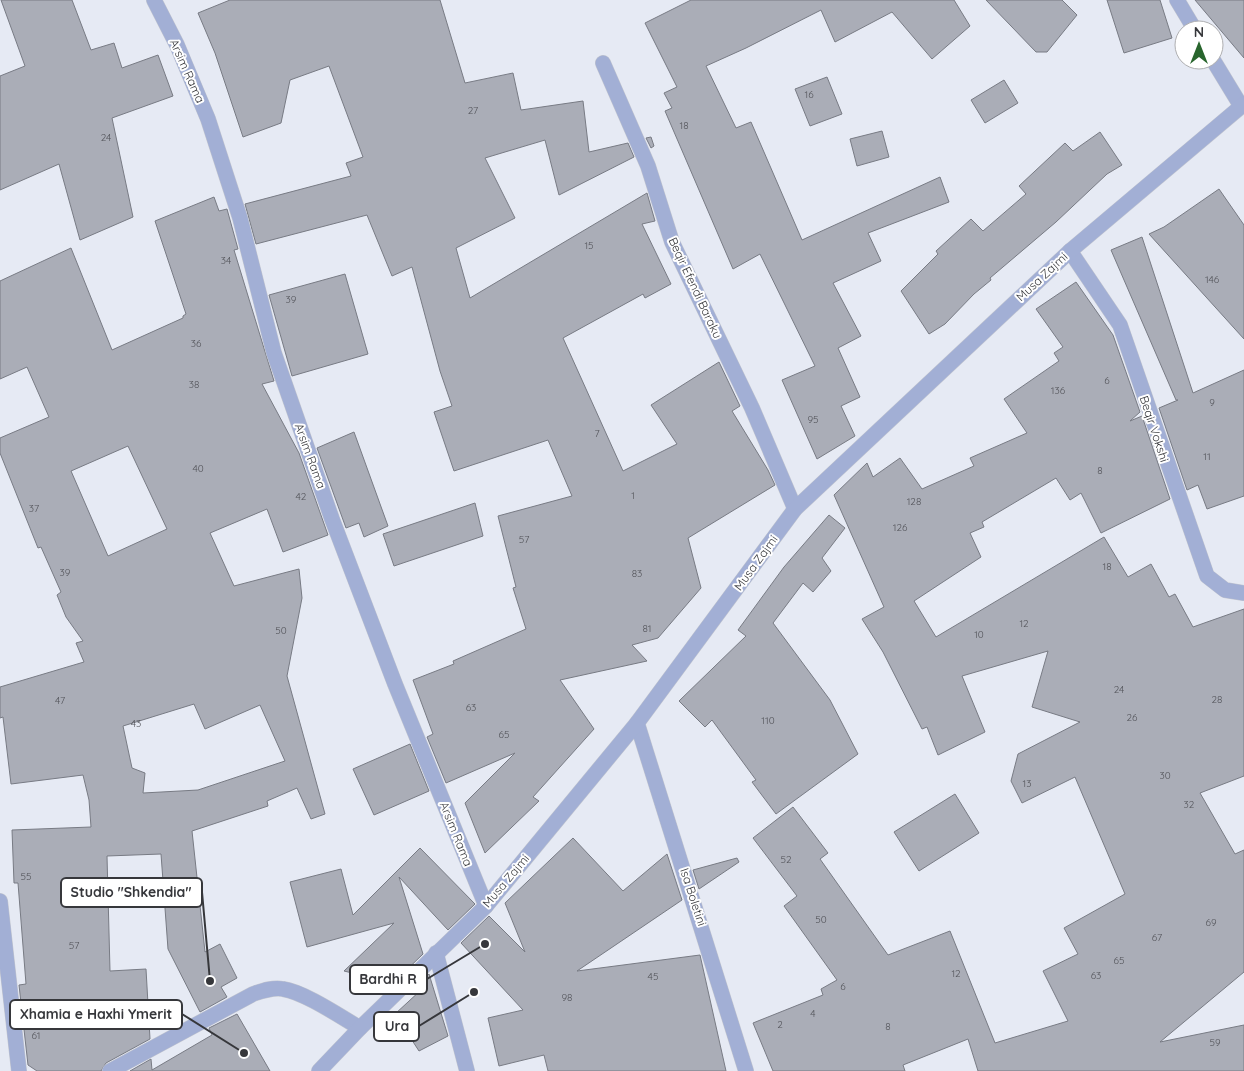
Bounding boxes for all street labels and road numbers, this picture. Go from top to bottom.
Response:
street label: Arsim Rama [167,37,208,105]
street label: Beqir Efendi Baraku [665,235,725,341]
street label: Musa Zajmi [1013,249,1070,304]
street label: Beqir Vokshi [1137,394,1172,464]
street label: Arsim Rama [292,421,329,491]
street label: Musa Zajmi [730,532,781,593]
street label: Arsim Rama [437,799,476,868]
street label: Musa Zajmi [479,851,532,910]
street label: Isa Boletini [677,866,710,928]

